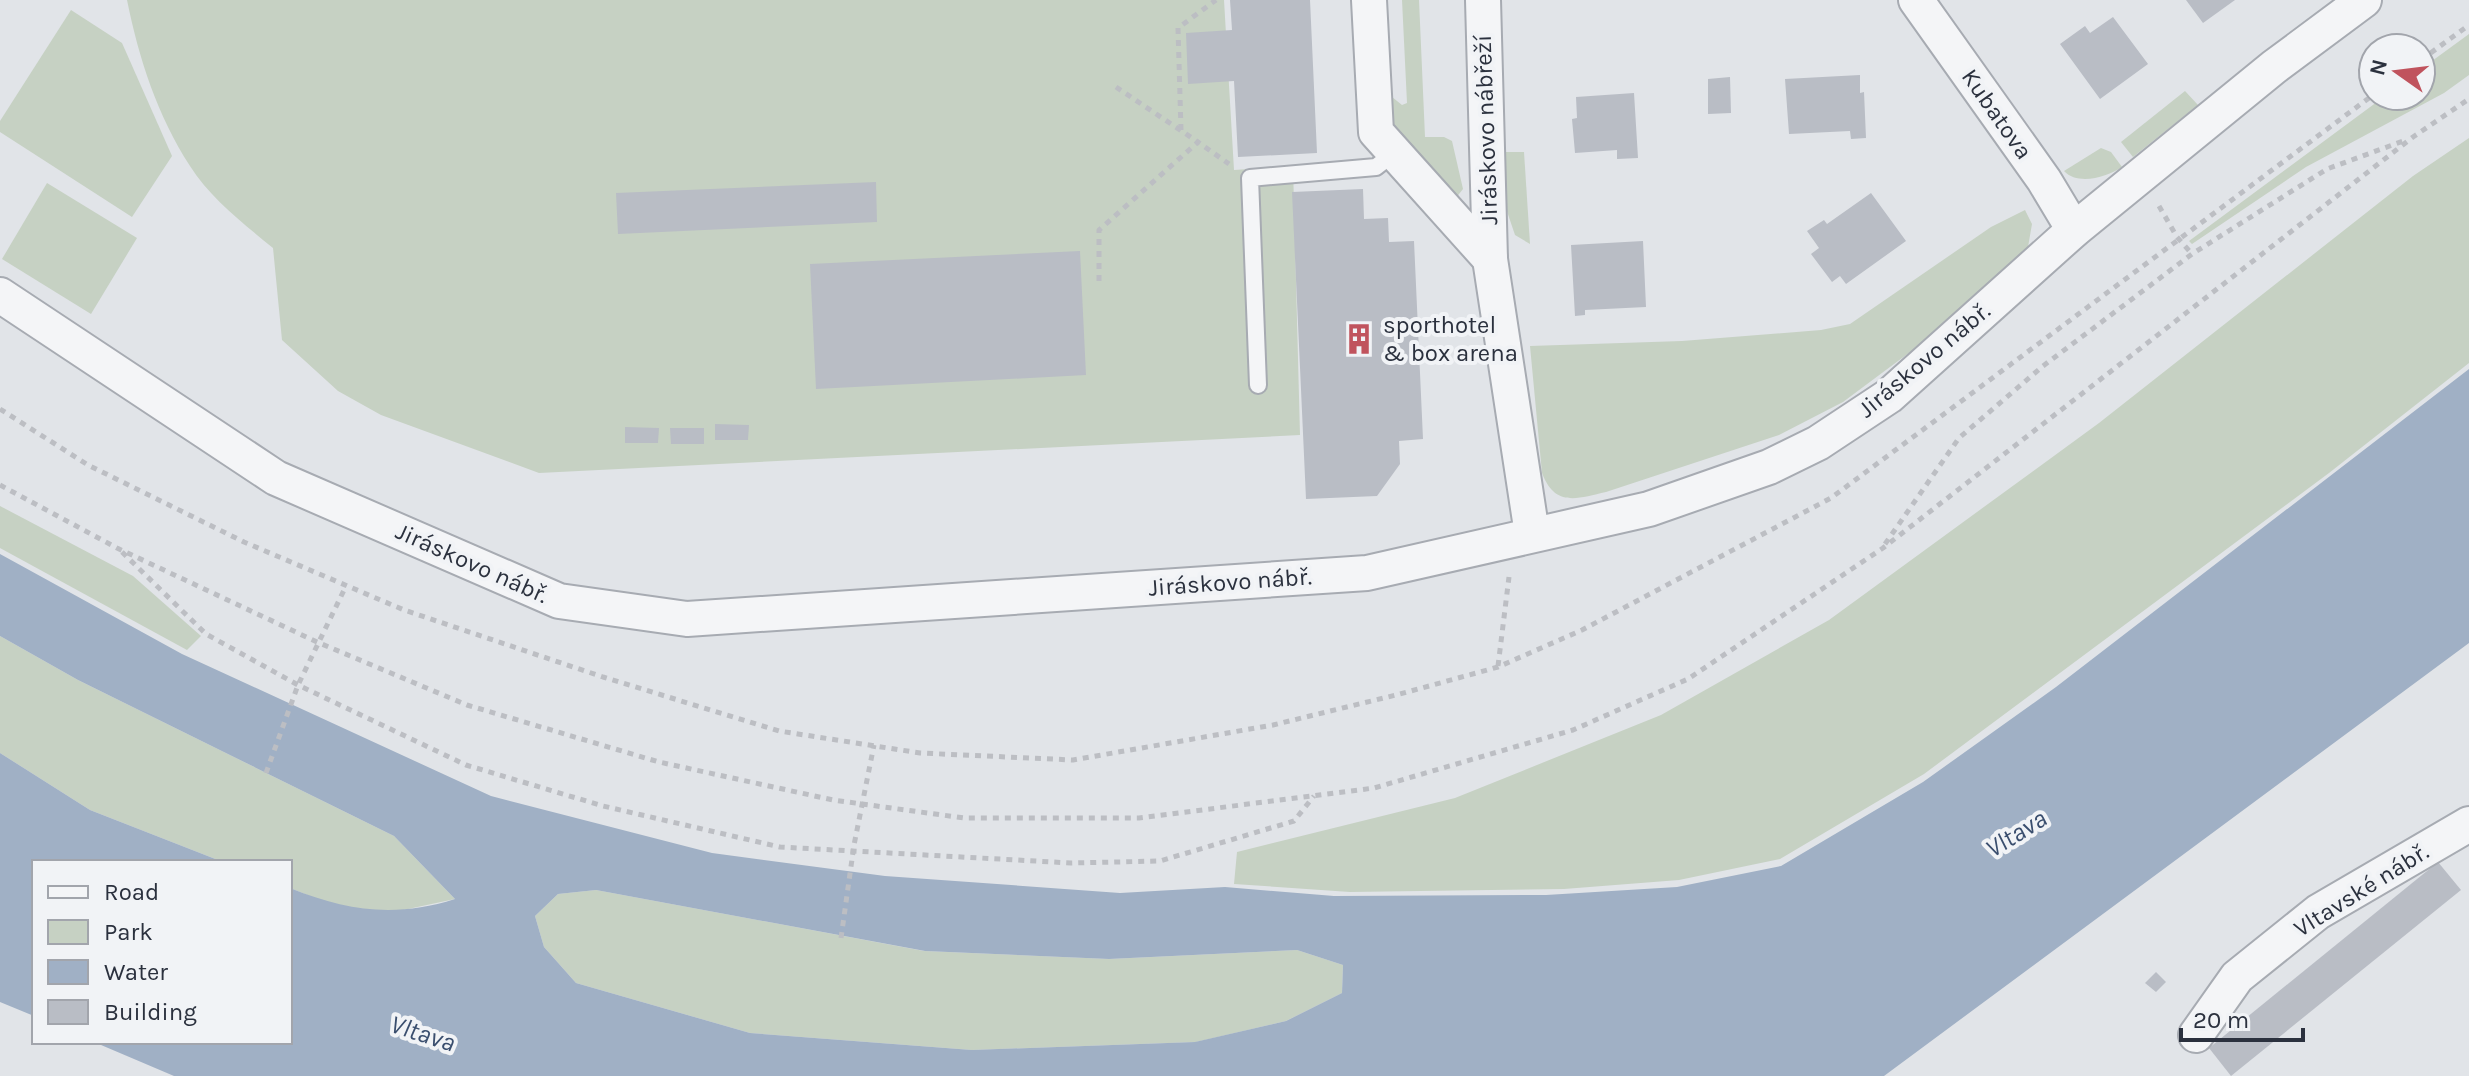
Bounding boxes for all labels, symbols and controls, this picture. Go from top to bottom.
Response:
north arrow [2357,32,2437,112]
street label: Jiráskovo nábřeží [1469,34,1503,226]
text: N [2364,57,2393,78]
street label: Kubatova [1956,63,2038,165]
street label: Jiráskovo nábř. [1852,297,1996,423]
place label: sporthotel & box arena [1383,311,1518,367]
building icon: sporthotel & box arena [1342,322,1376,356]
street label: Jiráskovo nábř. [392,517,552,609]
street label: Jiráskovo nábř. [1147,562,1313,602]
water label: Vltava [1980,803,2053,864]
street label: Vltavské nábř. [2288,837,2434,943]
legend [32,860,292,1044]
text: Road [104,878,159,906]
text: Park [104,918,153,946]
text: Water [104,958,168,986]
scale bar [2181,992,2303,1042]
text: Building [104,998,197,1026]
text: 20 m [2193,1006,2249,1034]
water label: Vltava [386,1008,459,1058]

